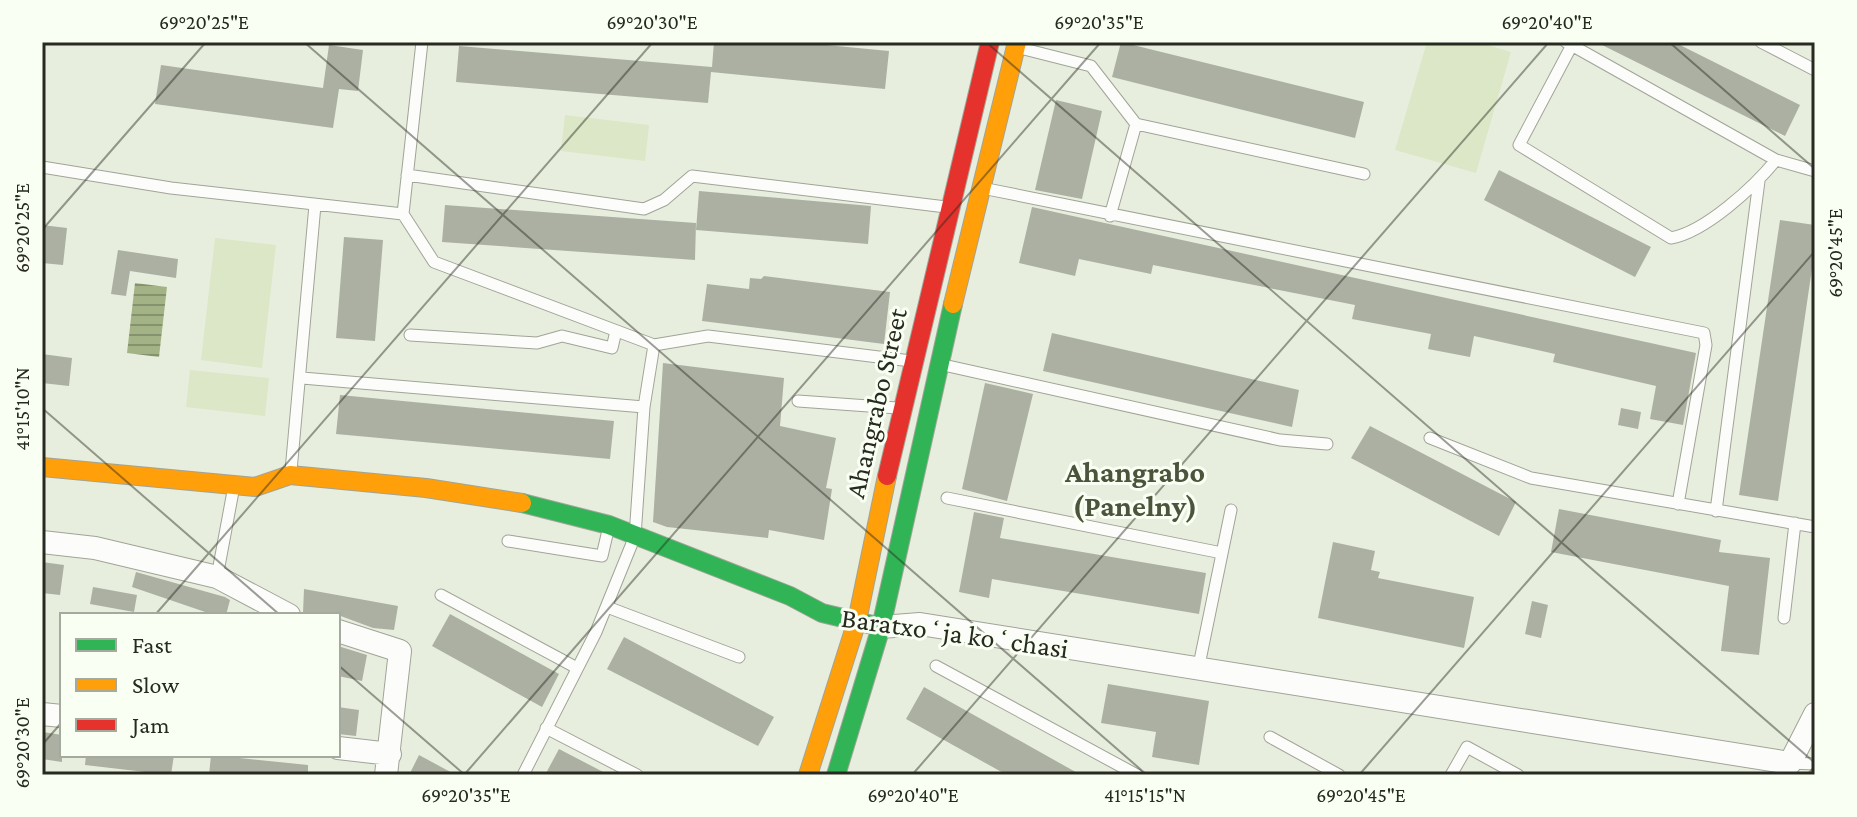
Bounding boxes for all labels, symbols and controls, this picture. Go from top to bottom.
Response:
text: 69°20'25"E [159,11,249,33]
text: 69°20'30"E [606,11,698,33]
text: 69°20'35"E [1054,11,1144,33]
text: 69°20'40"E [1501,11,1593,33]
text: 69°20'25"E [11,183,33,273]
text: 69°20'45"E [1824,208,1846,298]
street label: Ahangrabo Street [839,304,913,501]
text: 41°15'10"N [11,367,33,451]
district label: Ahangrabo (Panelny) [1064,455,1205,523]
street label: Baratxoʻja koʻchasi [839,602,1071,664]
legend [60,613,340,757]
text: Fast [132,631,173,658]
text: Slow [132,671,179,698]
text: 69°20'30"E [11,697,33,789]
text: Jam [130,711,170,738]
text: 69°20'35"E [421,784,511,806]
text: 69°20'40"E [867,784,959,806]
text: 41°15'15"N [1104,784,1186,806]
text: 69°20'45"E [1316,784,1406,806]

